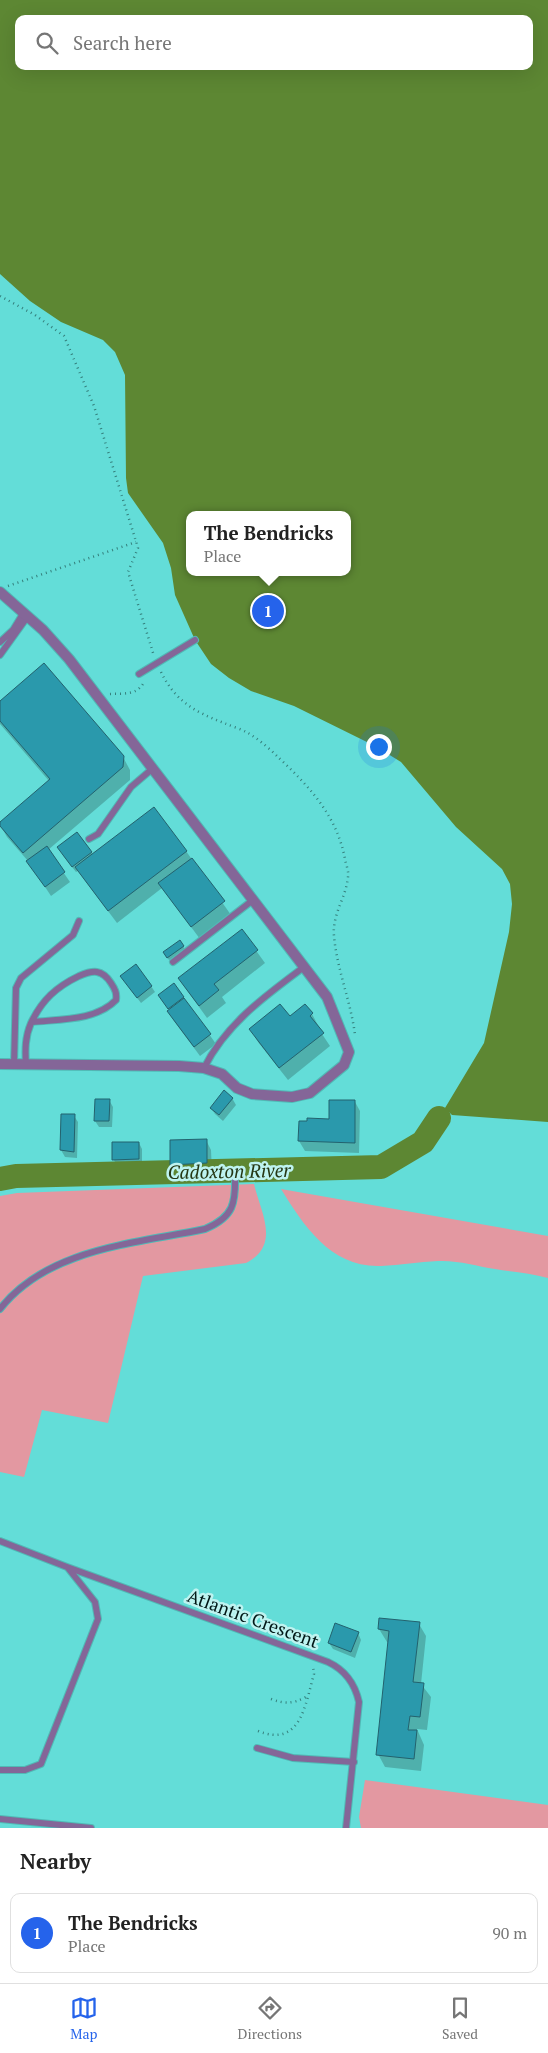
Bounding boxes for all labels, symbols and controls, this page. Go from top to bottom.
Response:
search box [15,15,533,70]
icon: search [33,29,61,57]
text: Search here [73,30,172,55]
popup [186,511,351,576]
text: The Bendricks [204,520,333,545]
text: Place [204,545,241,567]
pin: 1 [252,592,284,630]
your location [366,734,392,760]
water label: Cadoxton River [167,1157,291,1184]
street label: Atlantic Crescent [184,1583,323,1653]
text: Nearby [20,1847,91,1875]
text: The Bendricks [68,1910,198,1935]
text: 1 [32,1922,42,1944]
text: 90 m [492,1922,527,1944]
text: Place [68,1935,106,1957]
tab: Map [70,1994,98,2043]
tab: Directions [238,1994,302,2043]
tab: Saved [442,1994,478,2043]

